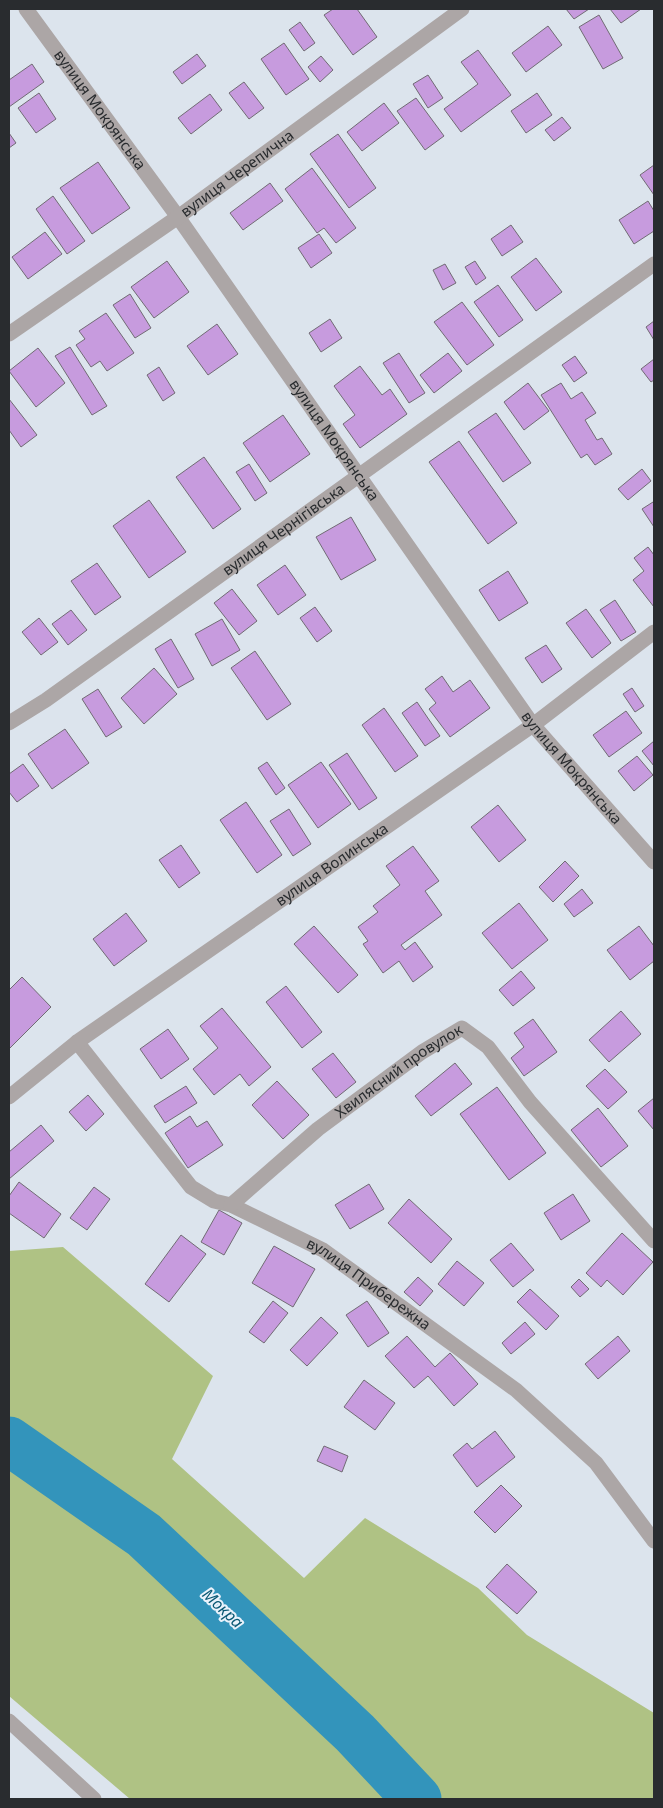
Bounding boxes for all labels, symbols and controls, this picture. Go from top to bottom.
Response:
street label: вулиця Мокрянська [50,45,151,173]
street label: вулиця Черепична [176,125,297,221]
street label: вулиця Мокрянська [285,375,384,504]
street label: вулиця Чернігівська [218,478,348,580]
street label: вулиця Мокрянська [517,707,627,828]
street label: вулиця Волинська [271,818,392,910]
street label: Хвилясний провулок [331,1019,466,1122]
street label: вулиця Прибережна [304,1233,435,1334]
water label: Мокра [198,1583,248,1633]

